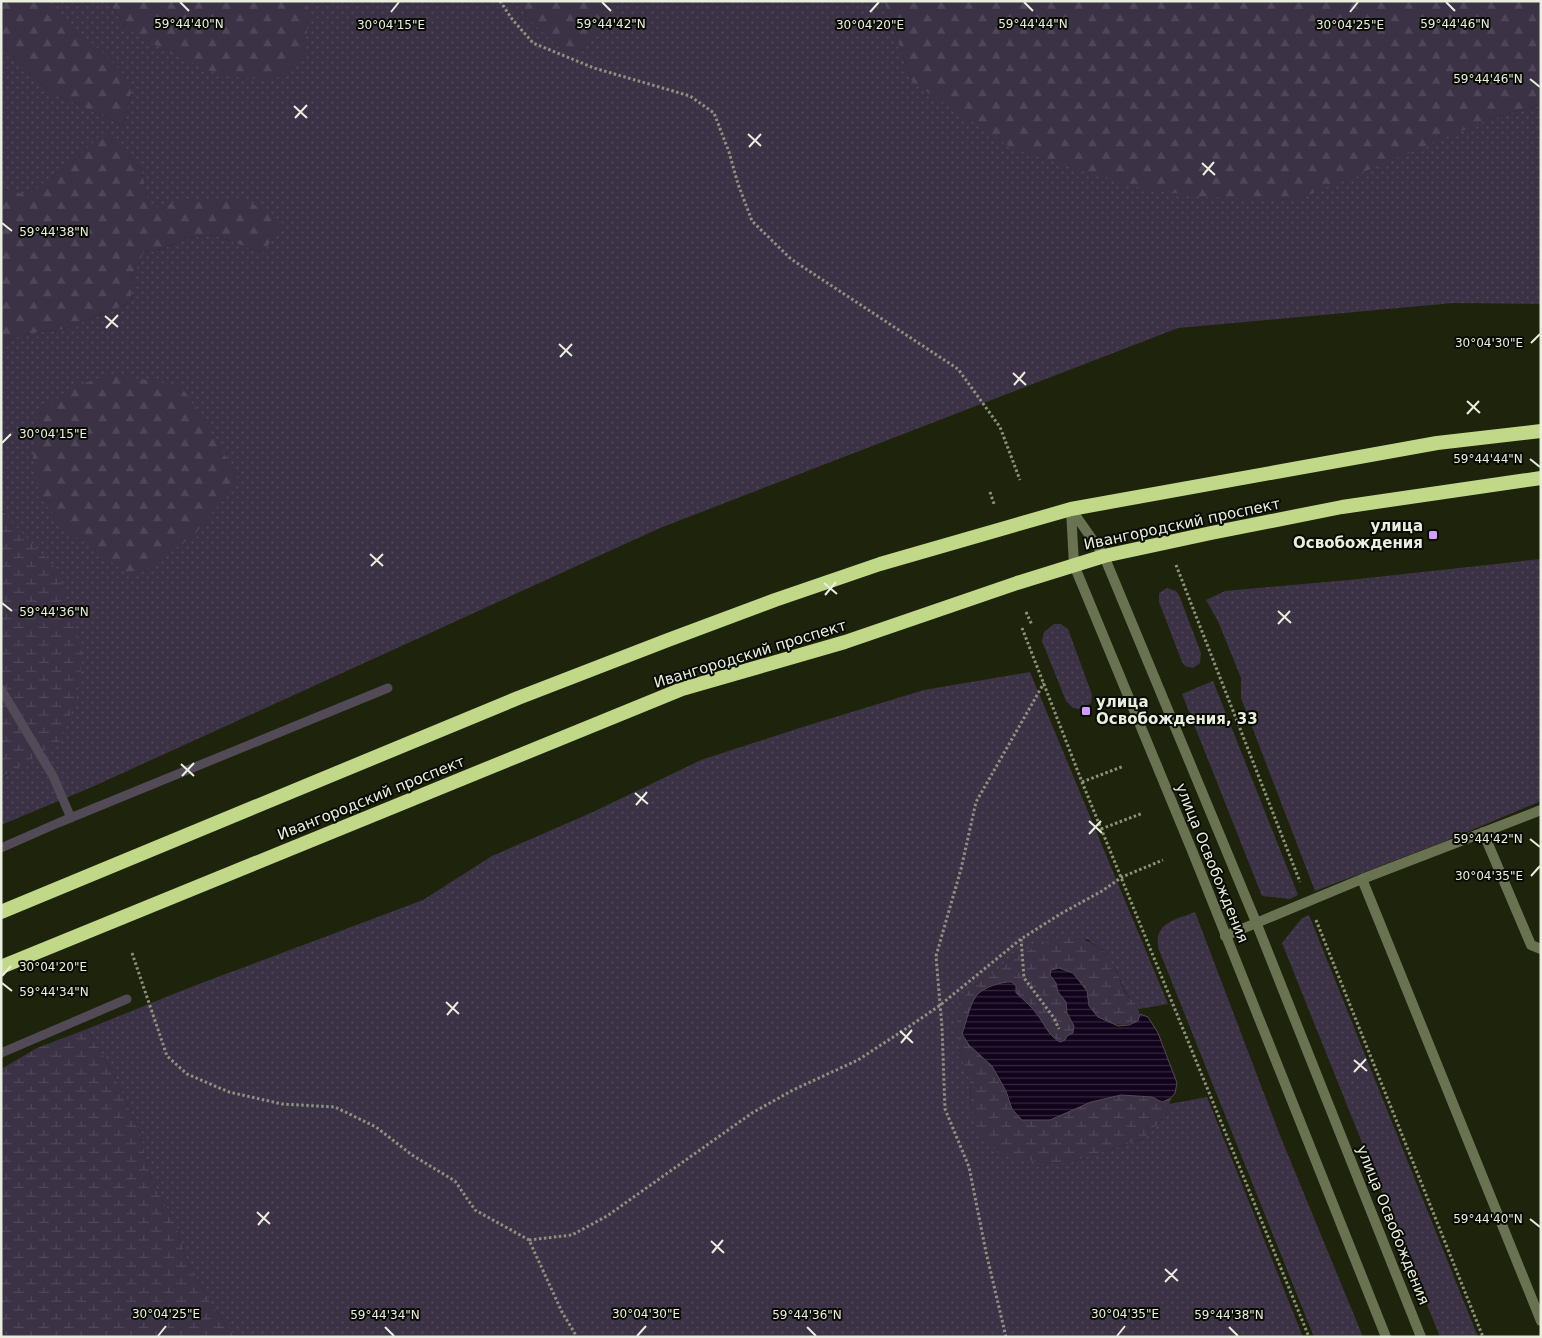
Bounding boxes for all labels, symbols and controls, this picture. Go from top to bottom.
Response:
text: 59°44'40"N [154,17,224,31]
text: 59°44'42"N [576,17,646,31]
text: 59°44'44"N [998,17,1068,31]
text: 59°44'46"N [1420,17,1490,31]
text: 30°04'15"E [357,18,425,32]
text: 30°04'20"E [836,18,904,32]
text: 30°04'25"E [1316,18,1384,32]
text: 59°44'46"N [1453,72,1523,86]
text: 59°44'38"N [19,225,89,239]
text: 30°04'30"E [1455,336,1523,350]
text: 30°04'15"E [19,427,87,441]
text: 59°44'44"N [1453,452,1523,466]
street label: Ивангородский проспект [1082,494,1282,554]
place label: улица Освобождения [1293,517,1423,552]
marker: улица Освобождения [1427,529,1439,541]
text: 59°44'36"N [19,605,89,619]
street label: Ивангородский проспект [652,616,849,692]
place label: улица Освобождения, 33 [1096,693,1258,728]
marker: улица Освобождения, 33 [1080,705,1092,717]
street label: Ивангородский проспект [275,752,467,844]
street label: улица Освобождения [1172,781,1252,945]
text: 59°44'42"N [1453,832,1523,846]
text: 30°04'35"E [1455,869,1523,883]
text: 30°04'20"E [19,960,87,974]
text: 59°44'34"N [19,985,89,999]
street label: улица Освобождения [1353,1143,1433,1307]
text: 59°44'40"N [1453,1212,1523,1226]
text: 30°04'25"E [132,1307,200,1321]
text: 30°04'30"E [612,1307,680,1321]
text: 30°04'35"E [1091,1307,1159,1321]
text: 59°44'34"N [350,1308,420,1322]
text: 59°44'36"N [772,1308,842,1322]
text: 59°44'38"N [1194,1308,1264,1322]

